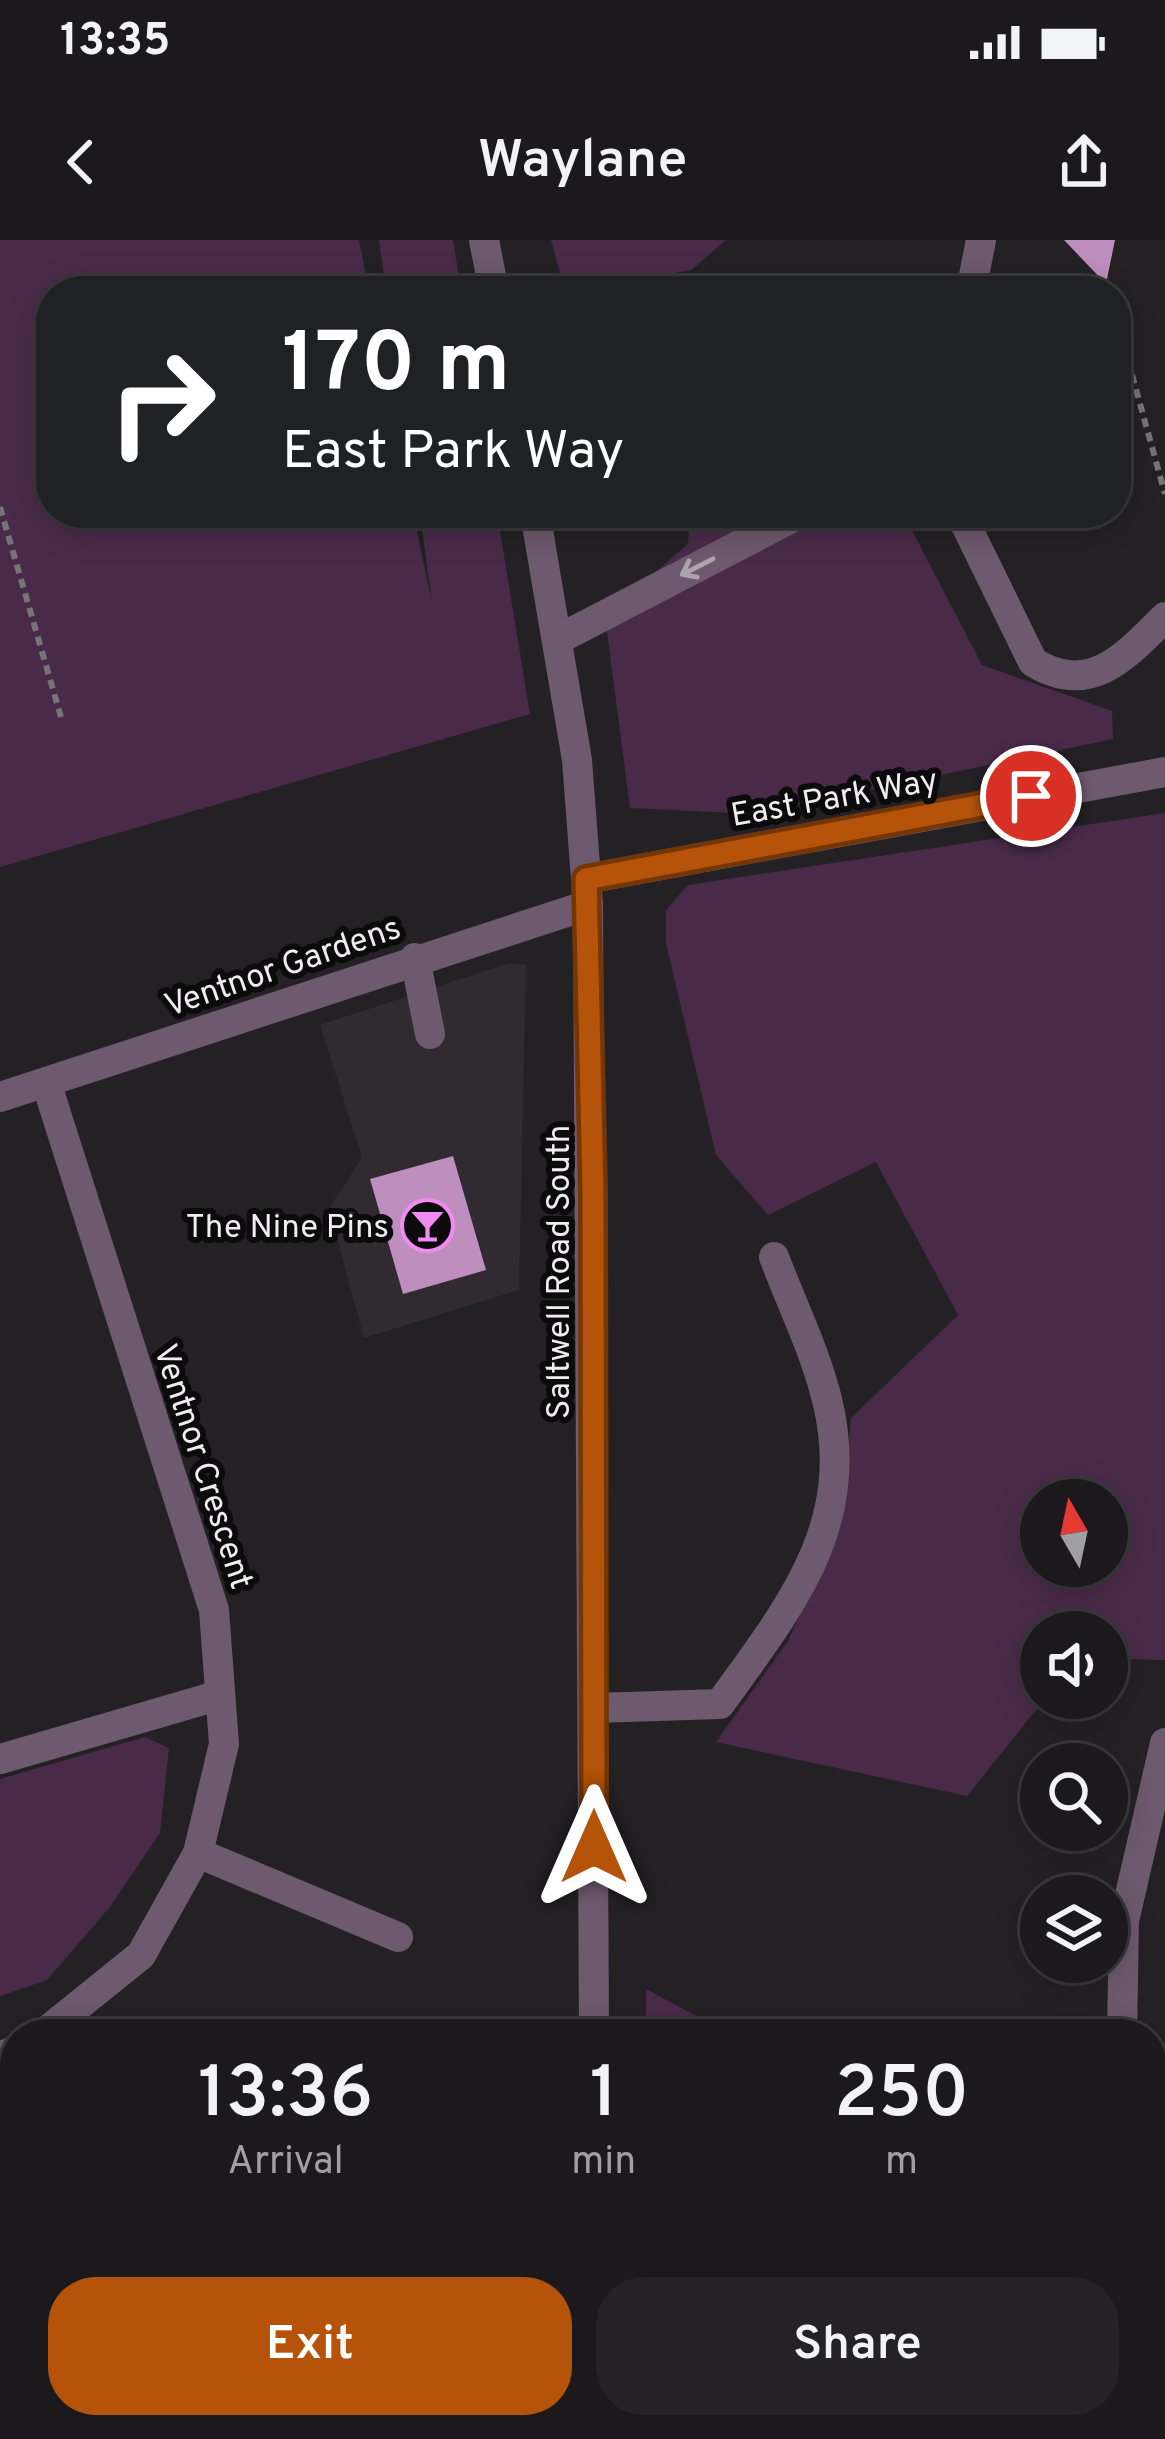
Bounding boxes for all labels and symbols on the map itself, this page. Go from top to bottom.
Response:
one-way arrow [681,556,716,579]
pin [980,745,1082,847]
street label: East Park Way [728,761,941,839]
street label: Ventnor Gardens [160,909,407,1029]
street label: Saltwell Road South [540,1125,582,1419]
bar icon: The Nine Pins [400,1197,456,1253]
place label: The Nine Pins [186,1208,389,1250]
street label: Ventnor Crescent [142,1340,261,1595]
north arrow [1020,1479,1128,1587]
position arrow [531,1784,657,1910]

